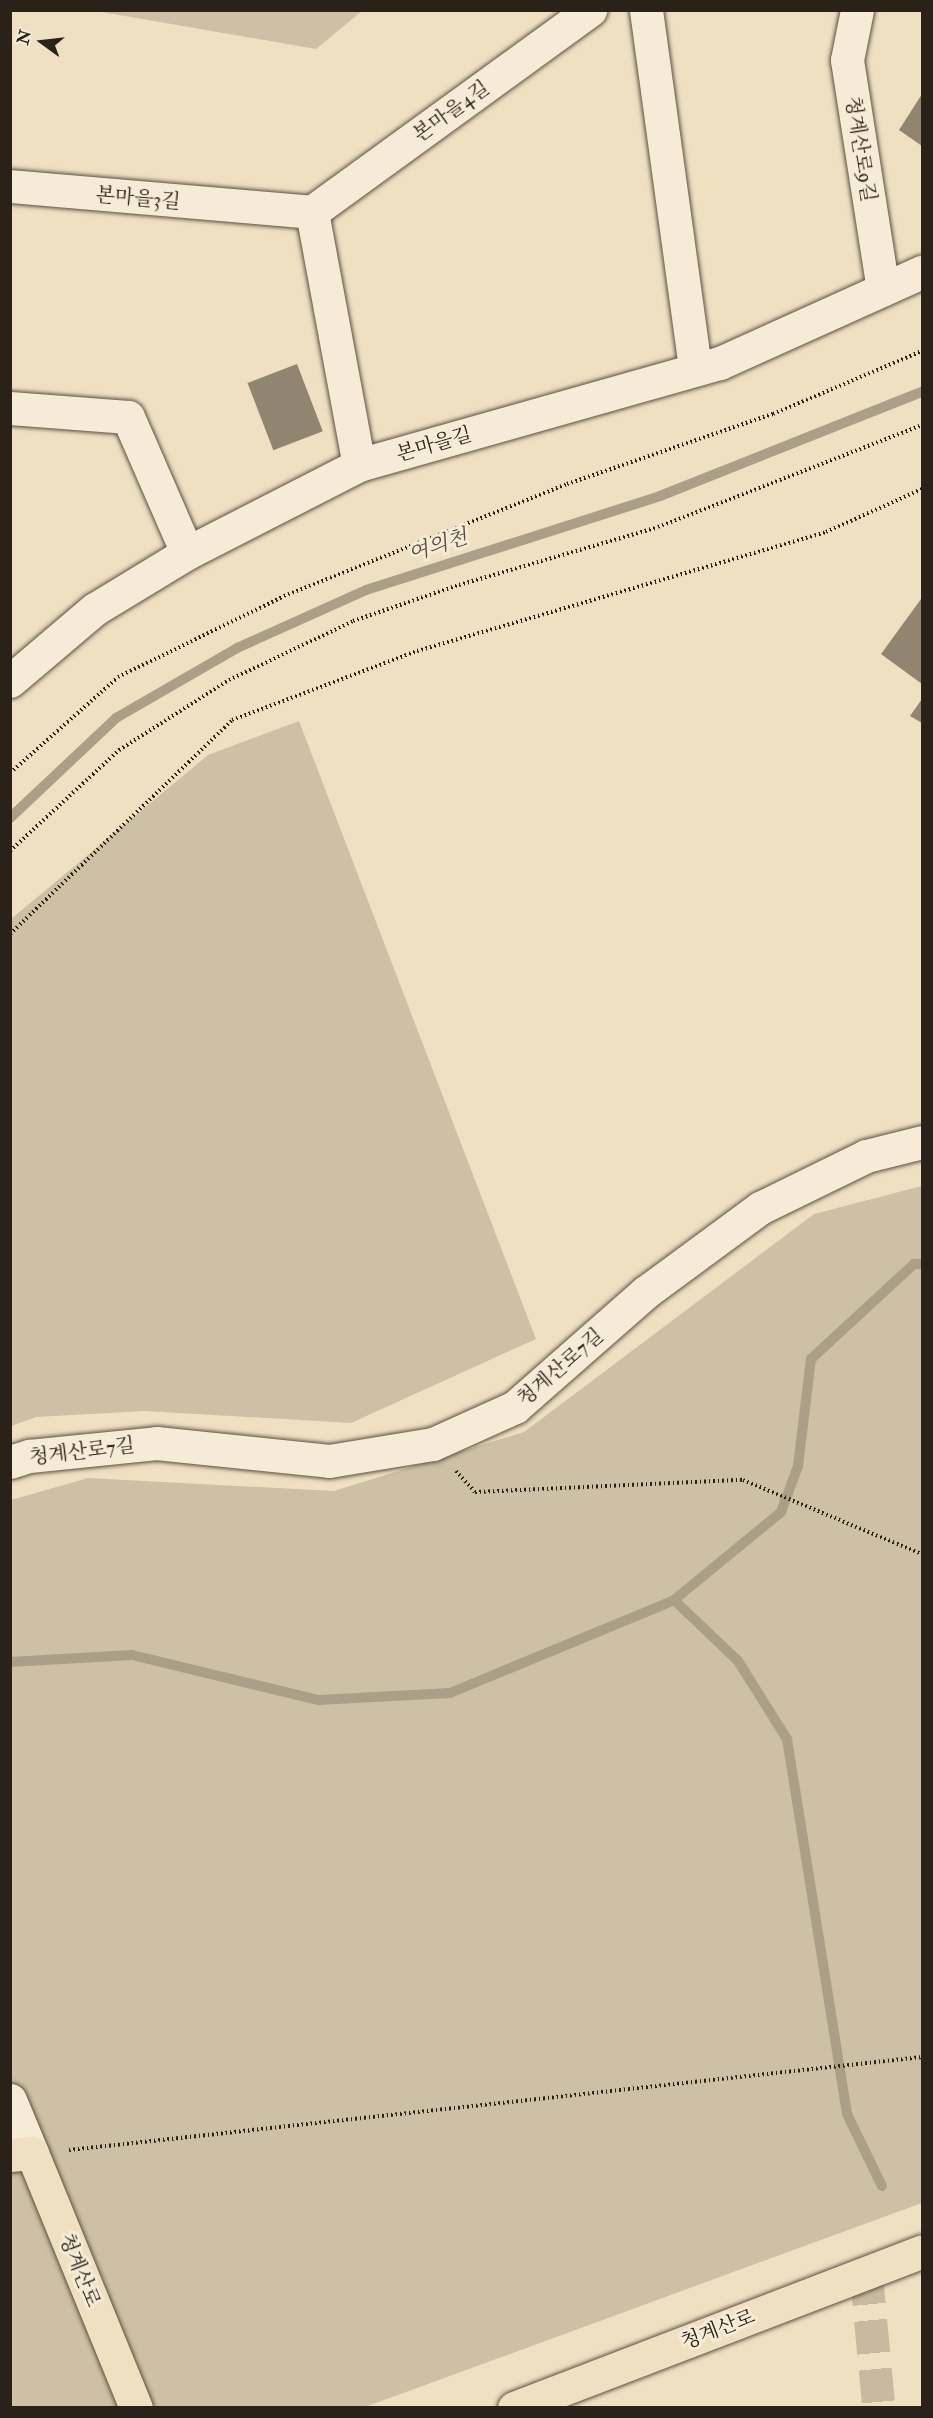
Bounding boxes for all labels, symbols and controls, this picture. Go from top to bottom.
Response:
north arrow [12,12,72,72]
text: N [13,28,36,47]
street label: 본마을4길 [408,75,494,147]
street label: 청계산로9길 [841,94,881,204]
street label: 본마을3길 [95,182,181,214]
street label: 본마을길 [394,422,474,466]
water label: 여의천 [405,525,471,567]
street label: 청계산로7길 [512,1323,608,1411]
street label: 청계산로7길 [28,1433,136,1469]
street label: 청계산로 [54,2230,106,2310]
street label: 청계산로 [678,2304,758,2354]

